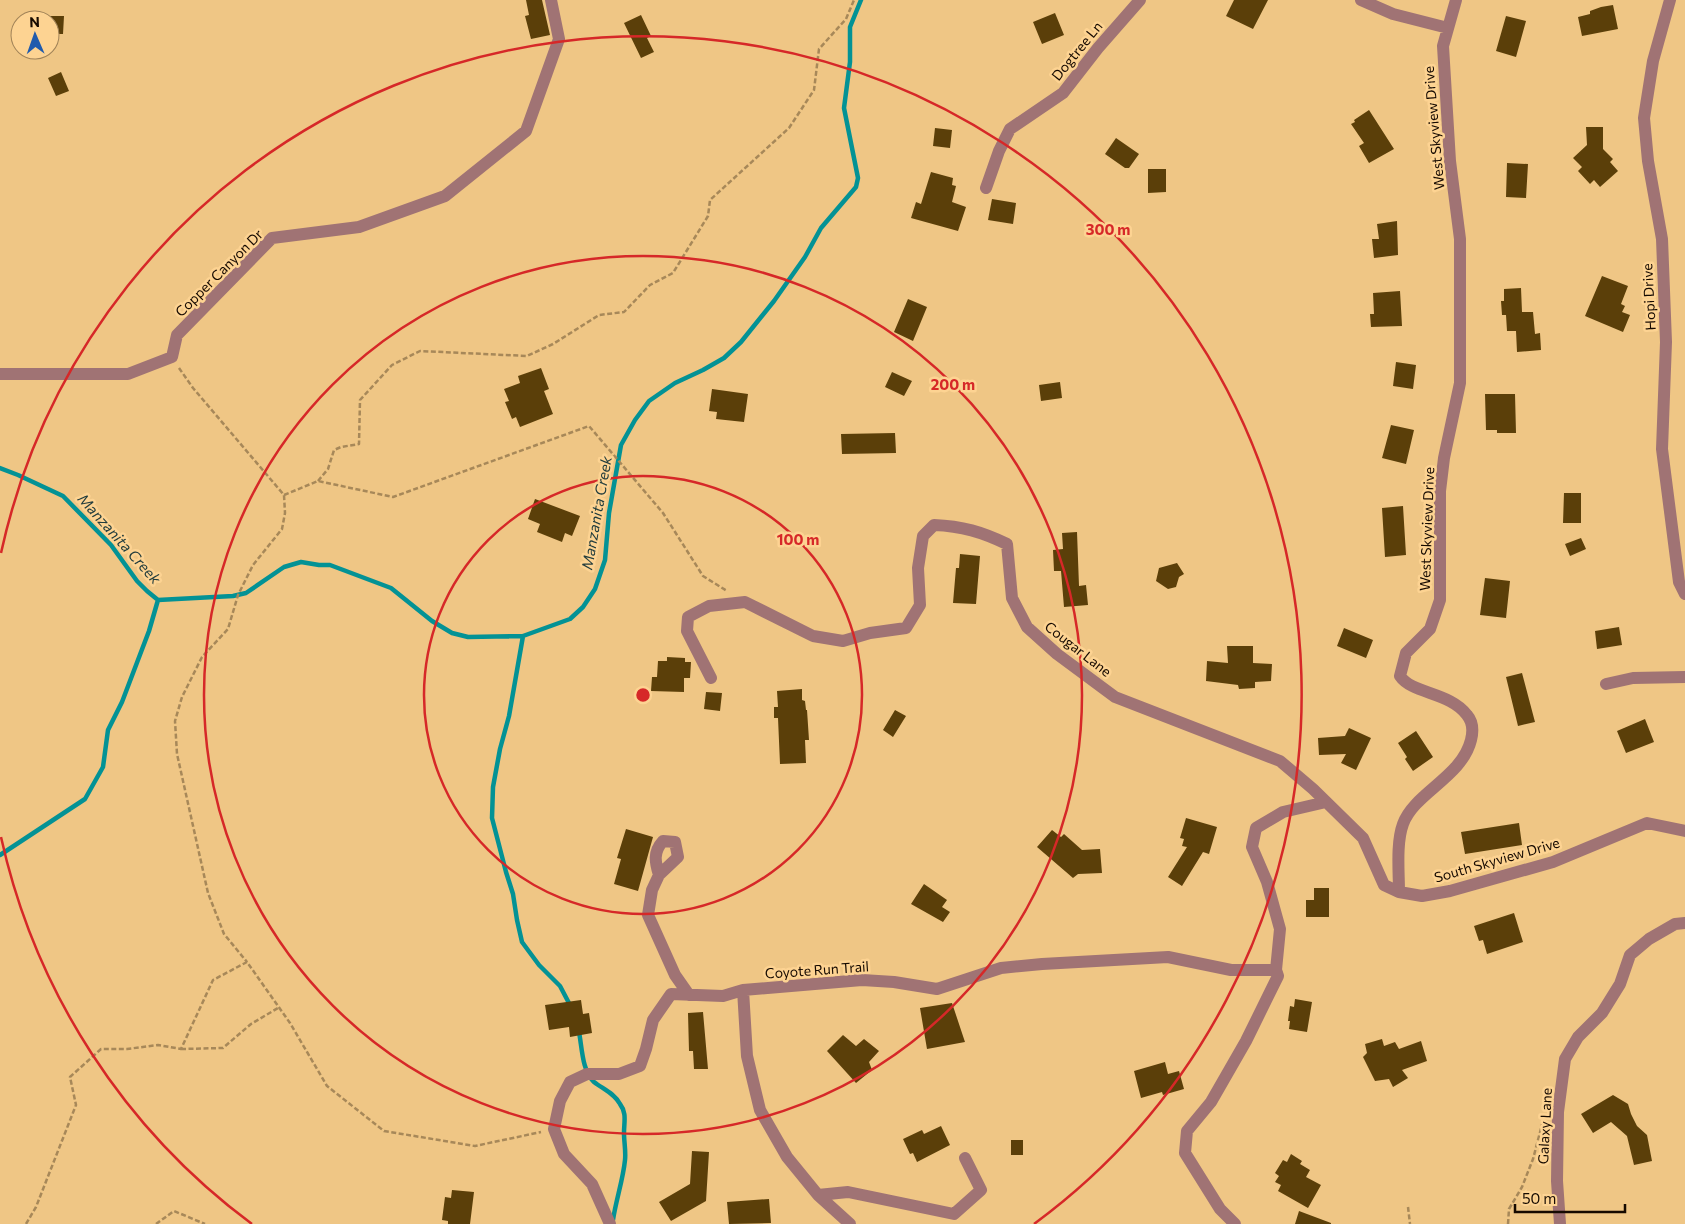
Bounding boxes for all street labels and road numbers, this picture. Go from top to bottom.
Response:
street label: Dogtree Ln [1048,18,1106,84]
street label: West Skyview Drive [1420,65,1447,191]
street label: Copper Canyon Dr [171,225,266,320]
street label: Hopi Drive [1638,263,1659,331]
street label: West Skyview Drive [1416,467,1437,591]
street label: Cougar Lane [1042,617,1115,680]
street label: South Skyview Drive [1432,833,1561,886]
street label: Coyote Run Trail [764,957,870,982]
street label: Galaxy Lane [1534,1087,1555,1165]

